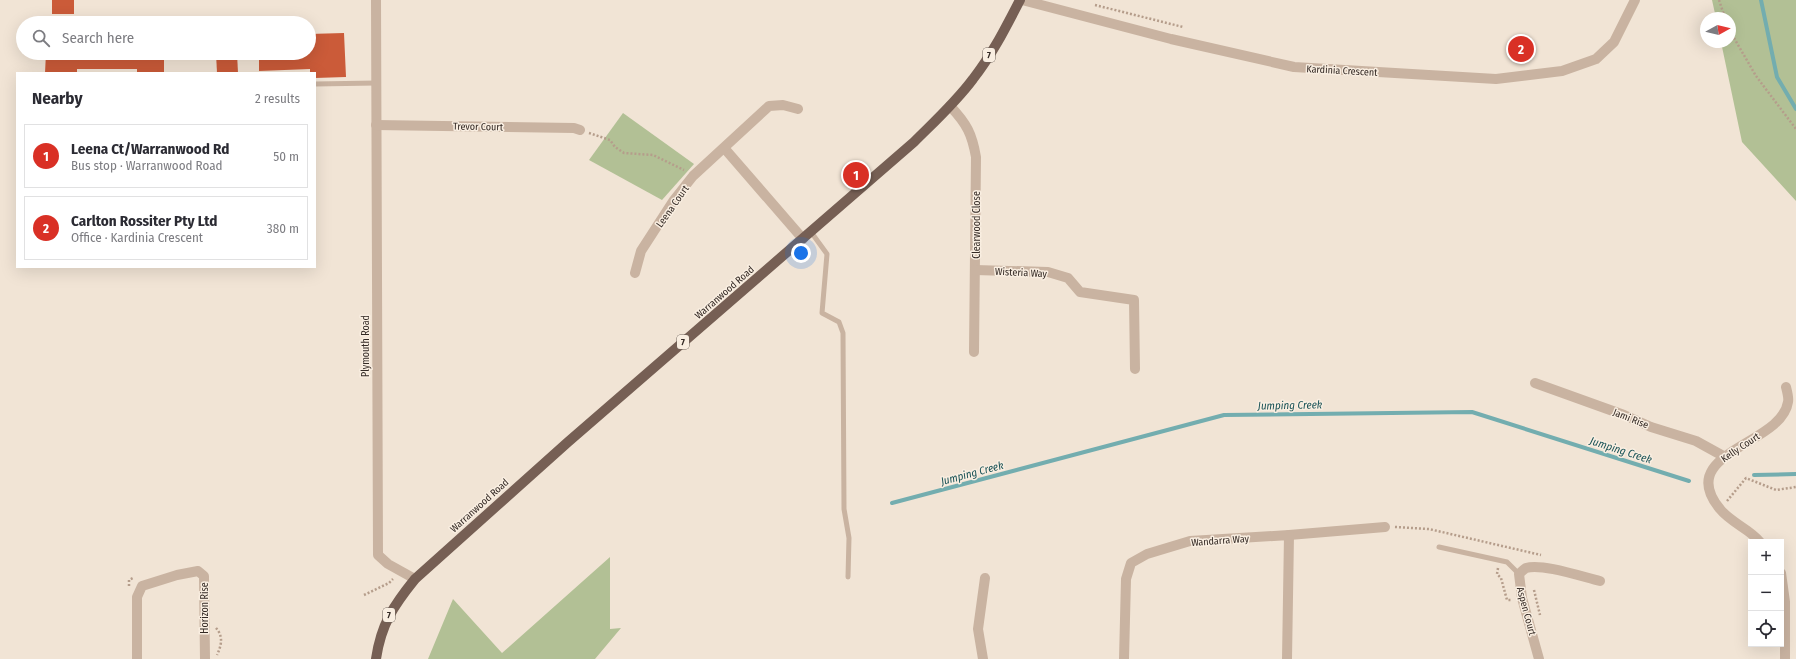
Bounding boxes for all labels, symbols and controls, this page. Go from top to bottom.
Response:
north arrow [1700,12,1736,48]
search box [16,16,316,60]
icon: search [30,27,52,49]
text: Search here [62,29,134,47]
pin: 2 [1508,34,1534,64]
road number: 7 [983,48,995,62]
street label: Kardinia Crescent [1306,63,1379,79]
text: Nearby [32,88,83,109]
text: 2 results [255,91,300,106]
street label: Trevor Court [453,121,504,133]
text: Leena Ct/Warranwood Rd [71,140,229,158]
text: 1 [43,149,49,164]
text: 50 m [273,149,299,164]
text: Bus stop · Warranwood Road [71,158,223,173]
pin: 1 [843,160,869,190]
street label: Leena Court [654,183,692,230]
street label: Clearwood Close [971,191,983,259]
text: Carlton Rossiter Pty Ltd [71,212,217,230]
text: 2 [43,221,49,236]
text: 380 m [267,221,299,236]
text: Office · Kardinia Crescent [71,230,203,245]
your location [791,243,811,263]
street label: Warranwood Road [693,264,757,322]
street label: Wisteria Way [995,266,1048,280]
street label: Plymouth Road [360,315,372,377]
road number: 7 [677,335,689,349]
water label: Jumping Creek [1257,398,1323,413]
street label: Jami Rise [1611,406,1650,432]
street label: Kelly Court [1719,430,1763,465]
water label: Jumping Creek [1587,434,1654,467]
water label: Jumping Creek [938,459,1005,488]
street label: Warranwood Road [448,476,511,535]
street label: Wandarra Way [1191,533,1250,549]
map controls [1748,539,1784,647]
button: + [1748,539,1784,575]
button: − [1748,575,1784,611]
street label: Horizon Rise [199,582,211,634]
street label: Aspen Court [1514,586,1538,637]
road number: 7 [383,608,395,622]
button: locate [1748,611,1784,647]

